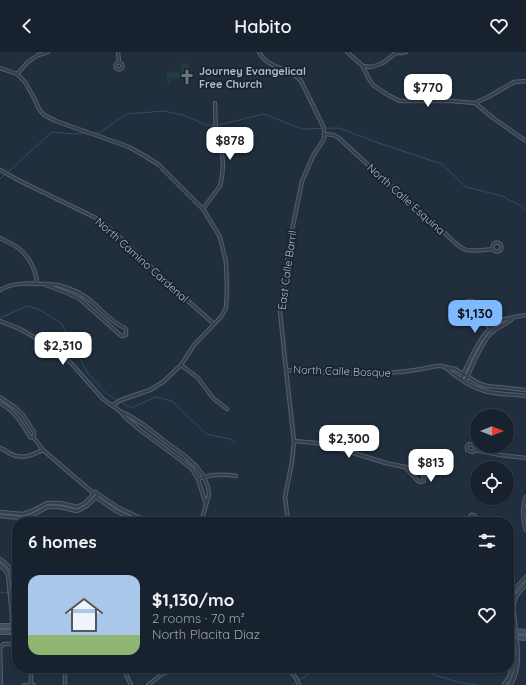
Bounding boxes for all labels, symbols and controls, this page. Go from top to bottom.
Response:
icon: back [16,15,38,37]
text: Habito [234,15,292,38]
icon: heart [488,15,510,37]
place label: Journey Evangelical Free Church [199,64,306,91]
church icon: Journey Evangelical Free Church [178,68,196,86]
pin: $770 [404,74,452,108]
text: $770 [413,79,443,95]
pin: $878 [206,127,254,161]
text: $878 [215,132,245,148]
street label: North Calle Esquina [364,160,448,238]
street label: North Camino Cardenal [93,215,191,305]
street label: East Calle Barril [275,229,299,311]
pin: $1,130 [442,300,508,334]
text: $1,130 [457,305,493,321]
pin: $2,310 [30,332,96,366]
text: $2,310 [44,337,82,353]
street label: North Calle Bosque [293,362,391,380]
north arrow [470,409,514,453]
map controls [470,409,514,505]
pin: $2,300 [316,425,382,459]
text: $2,300 [328,430,370,446]
pin: $813 [407,449,455,483]
text: $813 [418,454,444,470]
button: locate [470,461,514,505]
icon: filters [476,530,498,552]
text: 6 homes [28,531,97,552]
text: $1,130/mo [152,589,234,610]
icon: home [60,591,108,639]
icon: heart [476,604,498,626]
text: 2 rooms · 70 m² [152,610,245,626]
text: North Placita Diaz [152,626,260,642]

